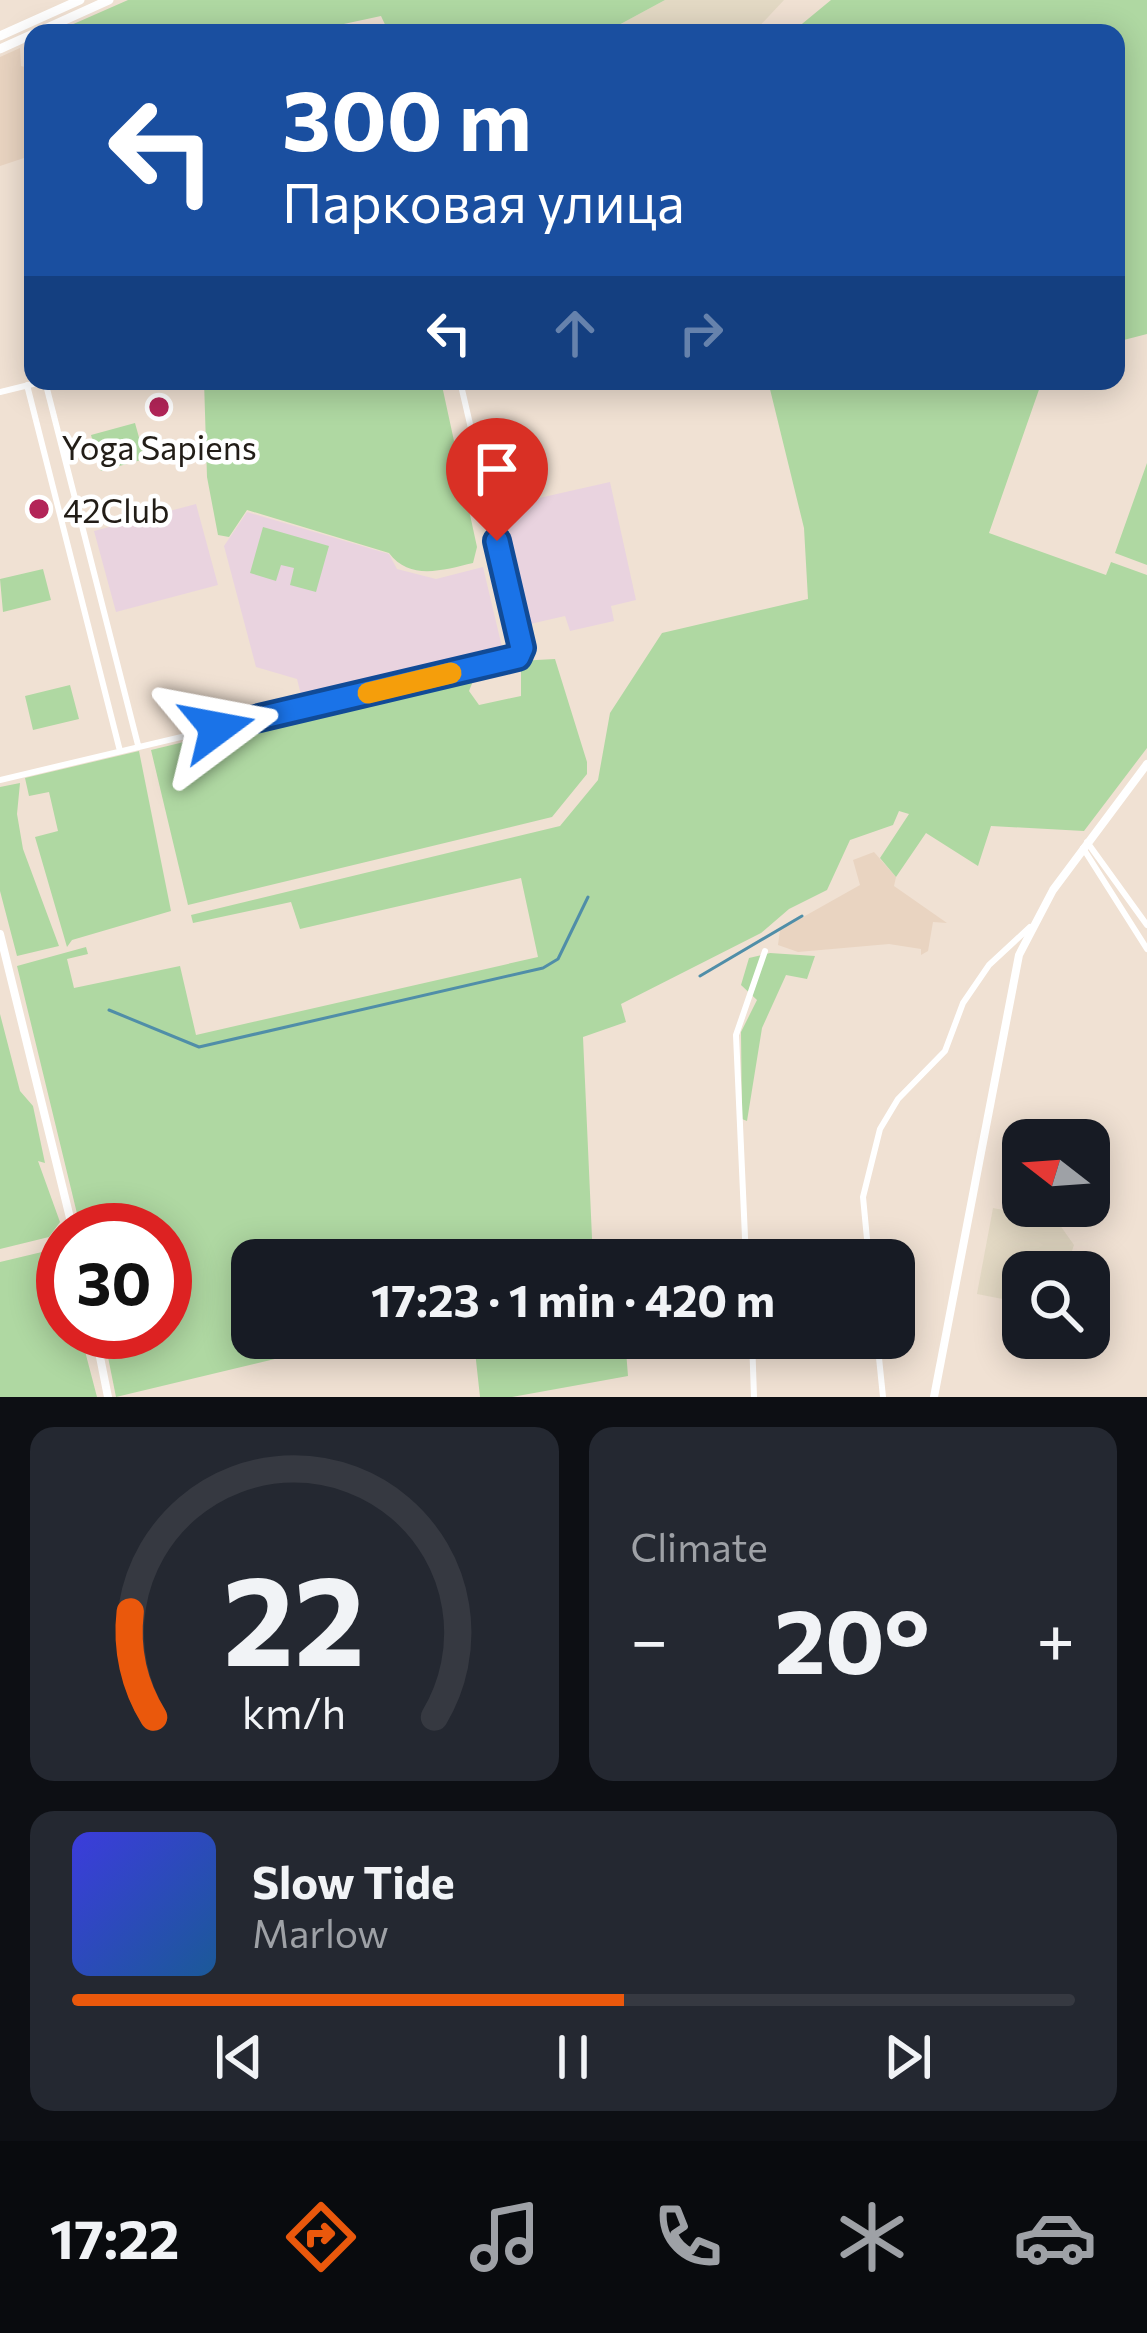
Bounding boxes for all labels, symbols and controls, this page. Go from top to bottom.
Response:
text: 300 m [282,66,532,168]
icon: left [84,72,240,228]
text: Парковая улица [282,168,685,234]
icon: left [416,300,482,366]
icon: ahead [542,300,608,366]
icon: right [668,300,734,366]
marker: Yoga Sapiens [146,394,172,420]
pin [446,418,548,541]
place label: Yoga Sapiens [61,426,257,467]
icon: arrive [464,436,530,502]
place label: 42Club [63,489,170,530]
marker: 42Club [26,496,52,522]
position arrow [154,665,280,791]
north arrow [1002,1119,1110,1227]
map controls [1002,1119,1110,1359]
speed limit sign: 30 [36,1203,192,1359]
button: search [1002,1251,1110,1359]
text: 17:23 · 1 min · 420 m [371,1271,775,1326]
text: Climate [631,1522,768,1570]
text: 22 [223,1539,365,1692]
text: 20° [774,1582,930,1693]
text: − [631,1597,668,1678]
text: + [1036,1597,1075,1678]
text: km/h [242,1685,346,1738]
text: Slow Tide [252,1853,455,1908]
text: Marlow [252,1908,389,1956]
icon: previous [206,2024,272,2090]
icon: pause [540,2024,606,2090]
icon: next [875,2024,941,2090]
icon: directions [279,2195,363,2279]
icon: music [463,2195,547,2279]
icon: phone [646,2195,730,2279]
icon: climate [830,2195,914,2279]
icon: car [1013,2195,1097,2279]
text: 17:22 [50,2204,180,2270]

